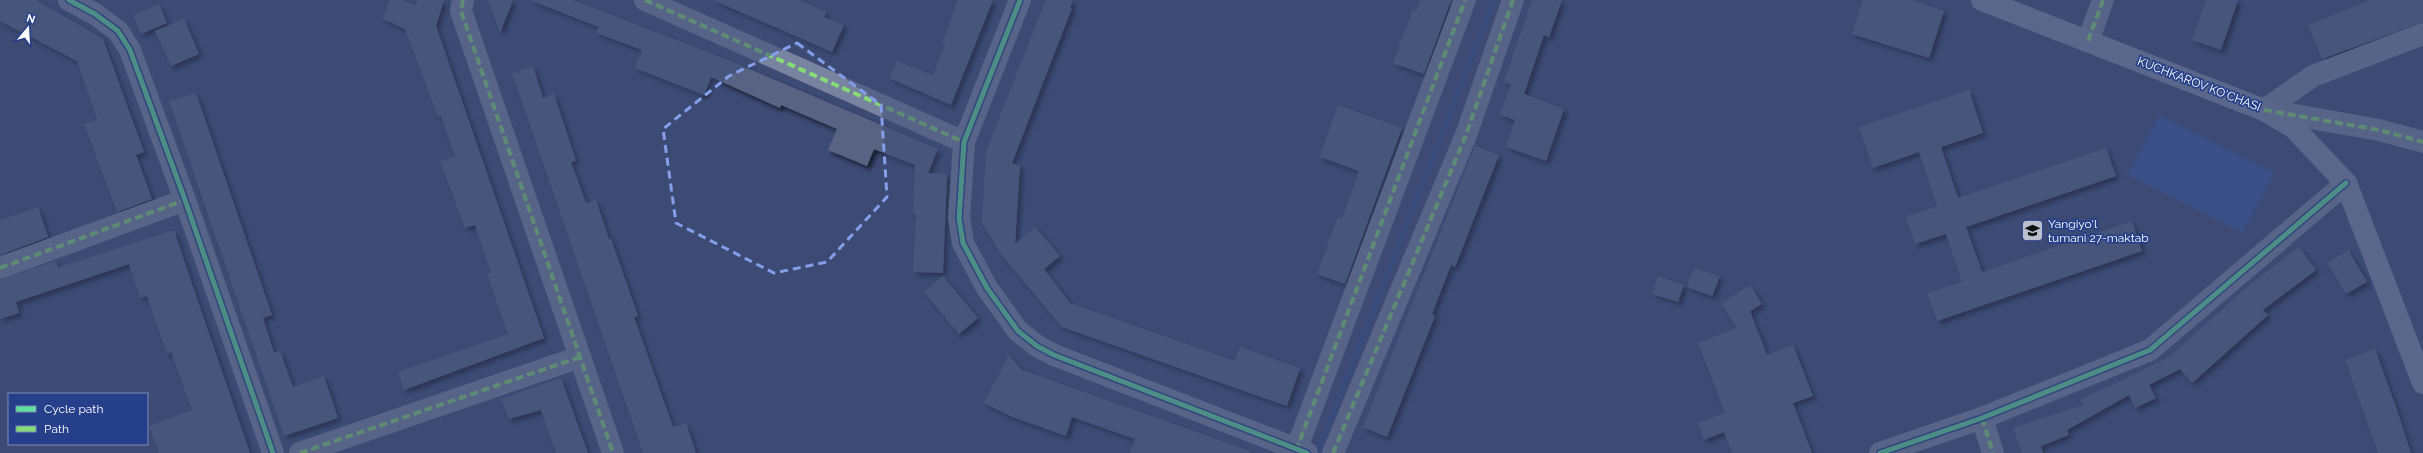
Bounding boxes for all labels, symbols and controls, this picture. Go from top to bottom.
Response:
north arrow [8,8,48,48]
text: N [25,11,37,26]
street label: KUCHKAROV KO'CHASI [2135,54,2263,114]
place label: Yangiyo'l tumani 27-maktab [2048,217,2149,245]
school or university icon: Yangiyo'l tumani 27-maktab [2020,218,2046,244]
legend [8,393,148,445]
text: Cycle path [44,402,103,416]
text: Path [44,422,69,436]

